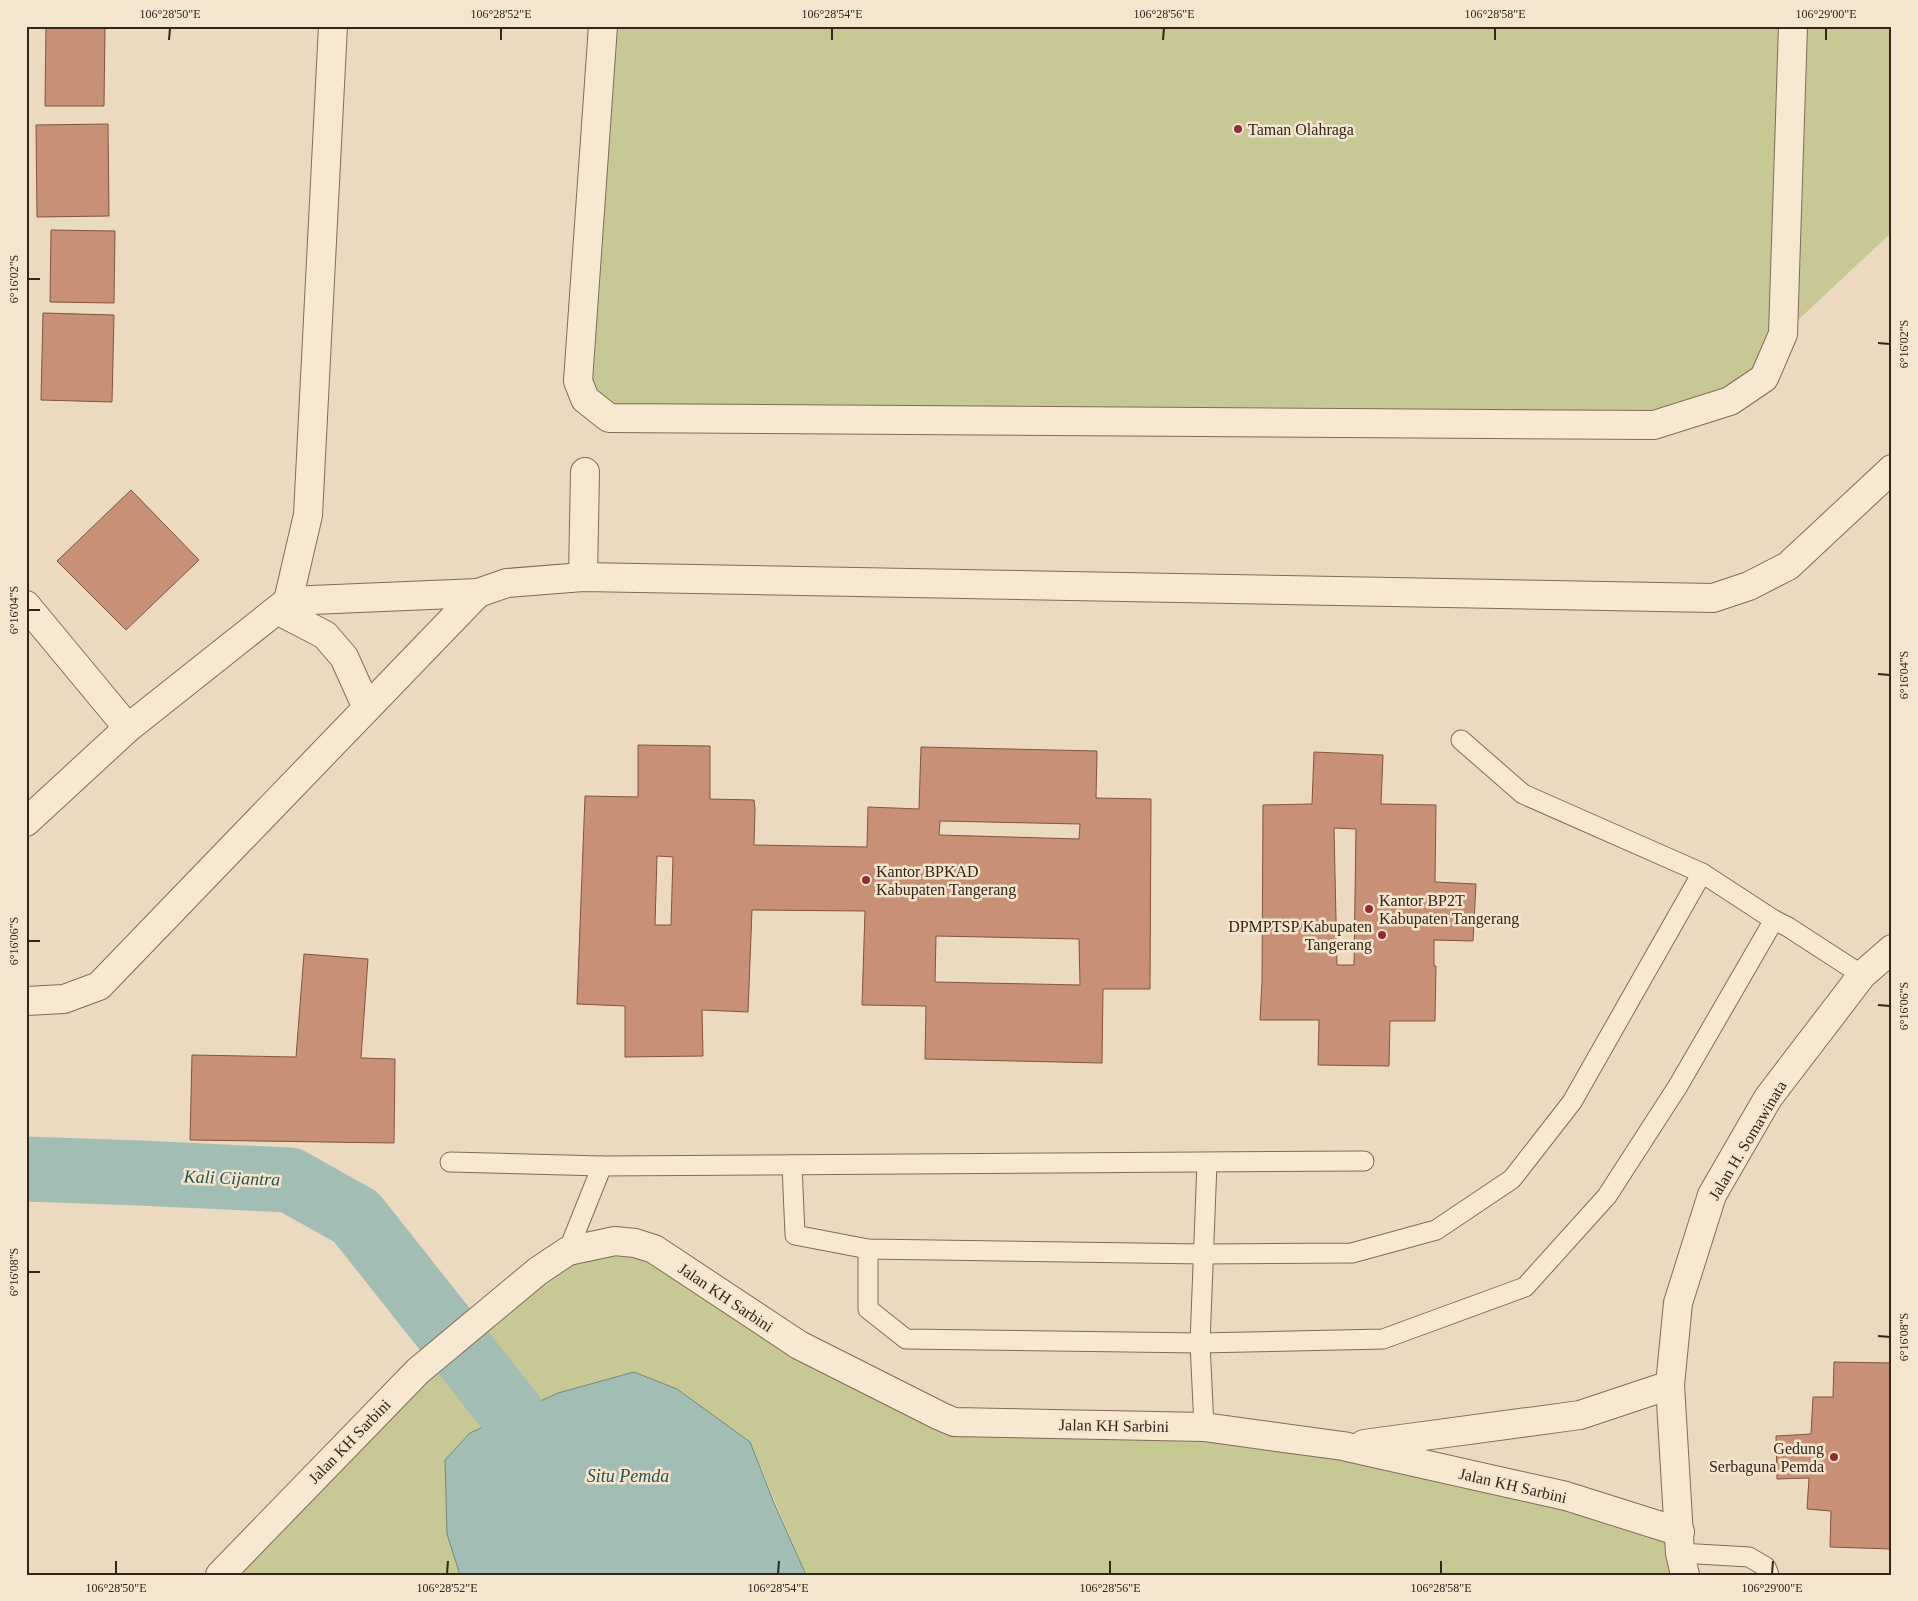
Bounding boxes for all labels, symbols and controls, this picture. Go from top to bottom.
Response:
text: 106°28'50"E [139,7,201,21]
text: 106°28'52"E [470,7,532,21]
text: 106°28'54"E [801,7,863,21]
text: 106°28'56"E [1133,7,1195,21]
text: 106°28'58"E [1464,7,1526,21]
text: 106°29'00"E [1795,7,1857,21]
place label: Taman Olahraga [1248,121,1354,139]
marker: Taman Olahraga [1232,123,1244,135]
text: 6°16'02"S [7,255,21,303]
text: 6°16'02"S [1897,320,1911,368]
text: 6°16'04"S [7,586,21,634]
text: 6°16'04"S [1897,651,1911,699]
place label: Kantor BPKAD Kabupaten Tangerang [876,863,1016,899]
marker: Kantor BPKAD Kabupaten Tangerang [860,874,872,886]
place label: Kantor BP2T Kabupaten Tangerang [1379,892,1519,928]
marker: Kantor BP2T Kabupaten Tangerang [1363,903,1375,915]
text: 6°16'06"S [7,917,21,965]
place label: DPMPTSP Kabupaten Tangerang [1228,918,1372,954]
marker: DPMPTSP Kabupaten Tangerang [1376,929,1388,941]
text: 6°16'06"S [1897,982,1911,1030]
street label: Jalan H. Somawinata [1705,1078,1790,1203]
water label: Kali Cijantra [182,1166,281,1190]
text: 6°16'08"S [7,1248,21,1296]
street label: Jalan KH Sarbini [675,1260,777,1336]
text: 6°16'08"S [1897,1313,1911,1361]
street label: Jalan KH Sarbini [305,1395,394,1487]
street label: Jalan KH Sarbini [1059,1416,1170,1435]
place label: Gedung Serbaguna Pemda [1709,1440,1824,1476]
marker: Gedung Serbaguna Pemda [1828,1451,1840,1463]
street label: Jalan KH Sarbini [1457,1465,1569,1506]
water label: Situ Pemda [587,1466,669,1486]
text: 106°28'50"E [85,1581,147,1595]
text: 106°28'52"E [416,1581,478,1595]
text: 106°28'54"E [747,1581,809,1595]
text: 106°28'56"E [1079,1581,1141,1595]
text: 106°28'58"E [1410,1581,1472,1595]
text: 106°29'00"E [1741,1581,1803,1595]

